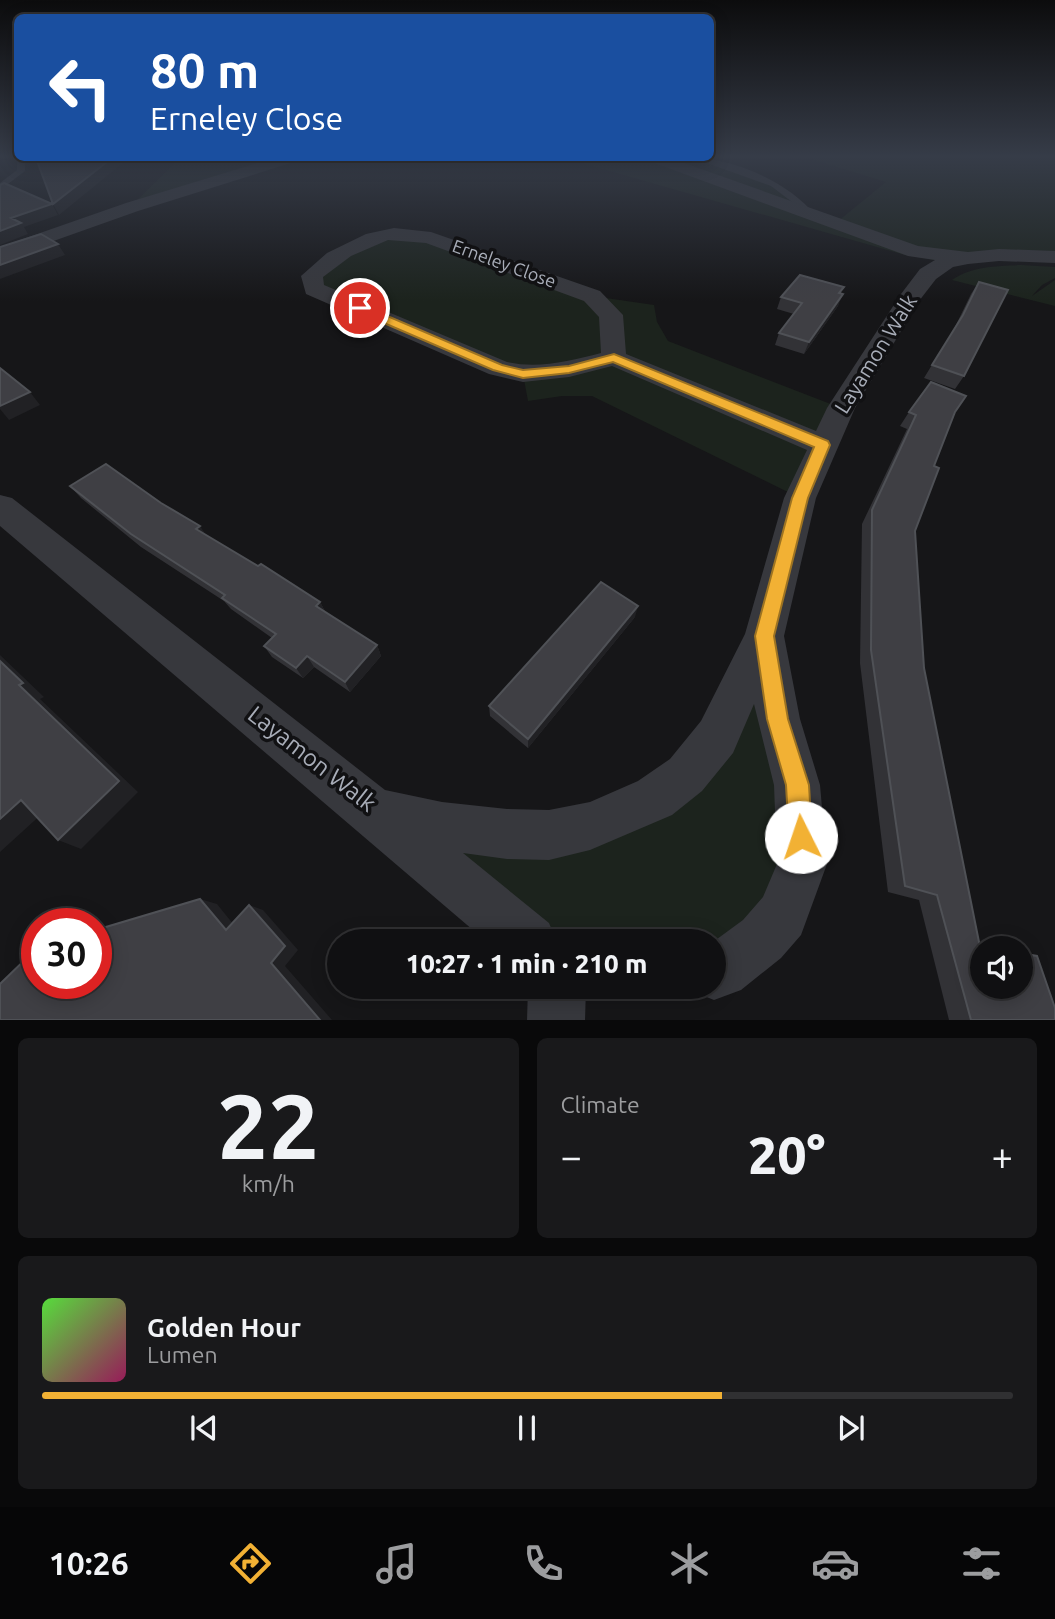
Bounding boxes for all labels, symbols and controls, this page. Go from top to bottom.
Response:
icon: left [35,42,126,133]
text: 80 m [150,42,259,97]
text: Erneley Close [150,100,343,136]
street label: Erneley Close [450,235,559,291]
pin [330,278,390,338]
icon: arrive [341,289,379,327]
street label: Layamon Walk [829,289,921,417]
street label: Layamon Walk [243,700,382,817]
position arrow [764,800,838,874]
speed limit sign: 30 [21,908,112,999]
map controls [970,936,1033,999]
button: sound [970,936,1033,999]
text: 10:27 · 1 min · 210 m [406,949,647,978]
text: 22 [217,1074,320,1176]
text: Climate [561,1092,640,1117]
text: 20° [748,1126,826,1184]
text: − [561,1135,582,1177]
text: + [992,1135,1013,1177]
text: km/h [242,1171,295,1196]
text: Golden Hour [147,1313,301,1342]
text: Lumen [147,1342,218,1367]
icon: previous [185,1409,223,1447]
icon: pause [508,1409,546,1447]
icon: next [832,1409,870,1447]
icon: directions [226,1539,275,1588]
icon: music [372,1539,421,1588]
icon: phone [519,1539,568,1588]
icon: climate [665,1539,714,1588]
icon: car [811,1539,860,1588]
icon: filters [957,1539,1006,1588]
text: 10:26 [49,1545,129,1581]

